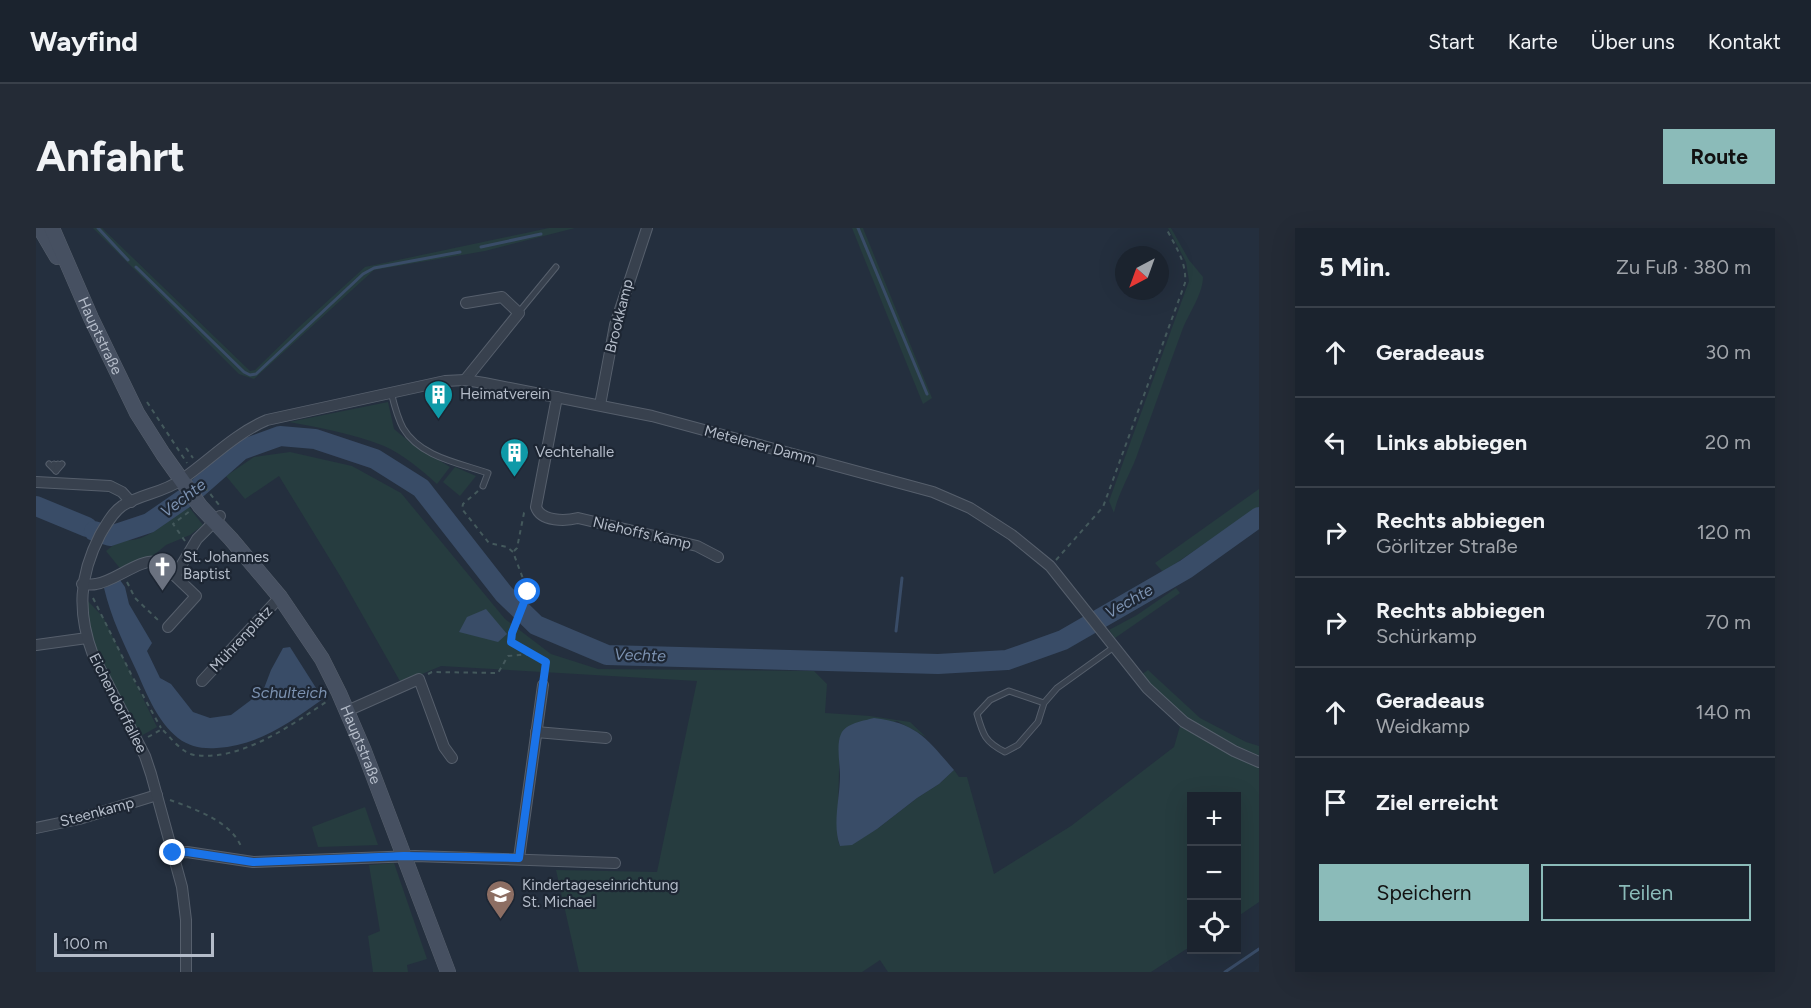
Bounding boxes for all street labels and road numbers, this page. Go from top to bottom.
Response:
street label: Brookkamp [601,277,637,355]
street label: Hauptstraße [74,294,126,378]
street label: Metelener Damm [702,421,818,469]
street label: Niehoffs Kamp [591,513,693,553]
street label: Mührenplatz [206,602,276,676]
street label: Eichendorffallee [85,650,151,756]
street label: Hauptstraße [336,702,385,787]
street label: Steenkamp [58,793,136,831]

